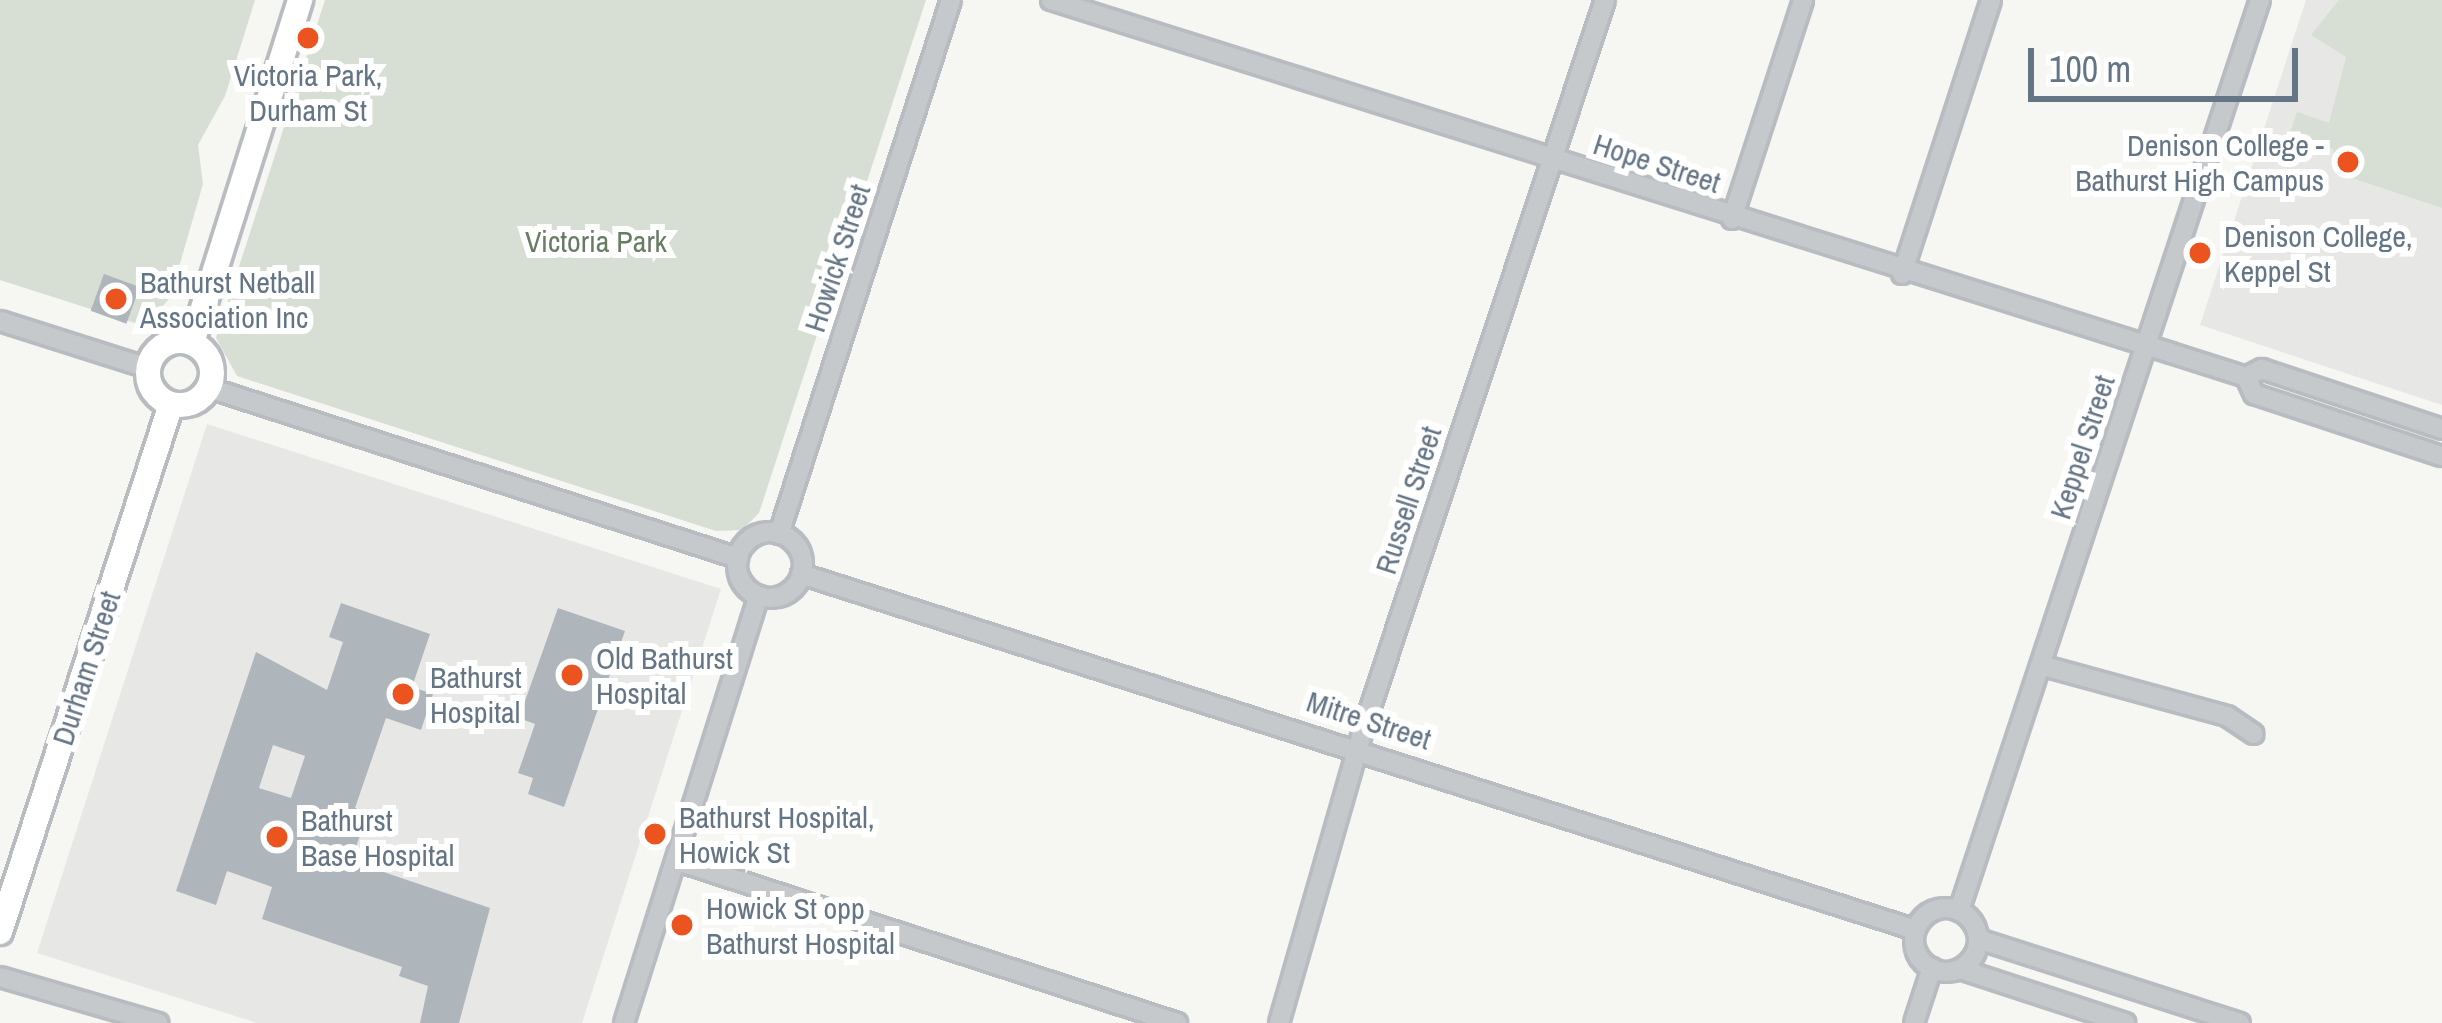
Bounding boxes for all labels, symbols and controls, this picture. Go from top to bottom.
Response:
scale bar [2034,24,2304,98]
marker: Victoria Park, Durham St [295,25,321,51]
text: 100 m [2049,45,2131,93]
place label: Victoria Park, Durham St [234,57,382,128]
street label: Hope Street [1589,126,1725,200]
place label: Denison College - Bathurst High Campus [2075,127,2324,198]
marker: Denison College - Bathurst High Campus [2335,149,2361,175]
street label: Howick Street [796,180,878,336]
place label: Denison College, Keppel St [2224,218,2413,288]
park label: Victoria Park [525,223,667,259]
marker: Denison College, Keppel St [2187,240,2213,266]
place label: Bathurst Netball Association Inc [140,264,315,334]
marker: Bathurst Netball Association Inc [103,286,129,312]
street label: Keppel Street [2042,371,2122,523]
street label: Russell Street [1367,422,1449,578]
street label: Durham Street [44,586,128,750]
place label: Old Bathurst Hospital [596,640,733,710]
place label: Bathurst Hospital [430,659,522,730]
marker: Old Bathurst Hospital [559,662,585,688]
marker: Bathurst Hospital [387,678,419,710]
street label: Mitre Street [1302,683,1436,757]
place label: Bathurst Hospital, Howick St [679,799,875,870]
place label: Bathurst Base Hospital [301,802,454,872]
marker: Bathurst Hospital, Howick St [642,821,668,847]
marker: Bathurst Base Hospital [264,824,290,850]
place label: Howick St opp Bathurst Hospital [706,890,895,960]
marker: Howick St opp Bathurst Hospital [669,912,695,938]

